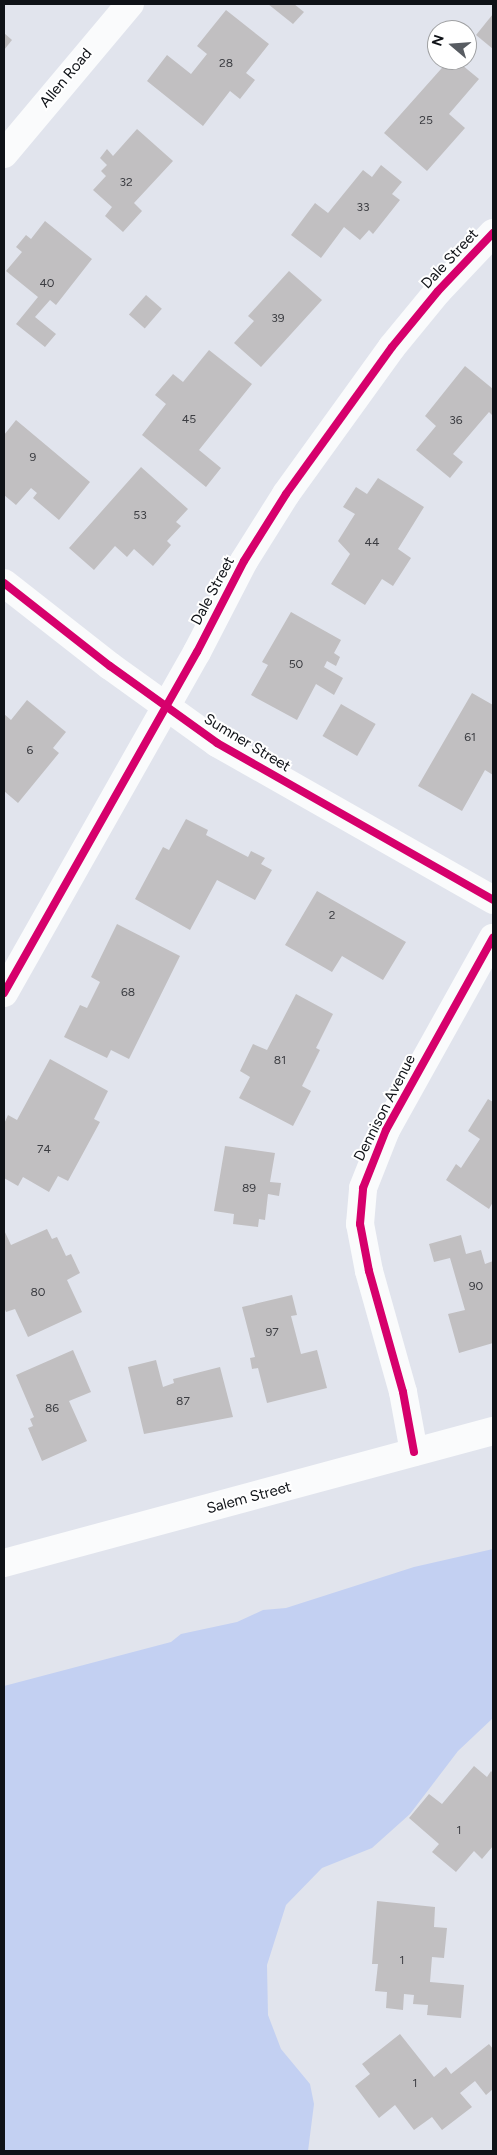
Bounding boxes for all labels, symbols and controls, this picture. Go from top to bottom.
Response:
north arrow [427,20,477,70]
text: N [428,33,448,48]
street label: Allen Road [36,45,96,111]
house number: 28 [219,57,233,71]
house number: 25 [419,114,433,128]
house number: 32 [119,176,133,190]
house number: 33 [356,201,370,215]
street label: Dale Street [418,225,482,293]
house number: 40 [39,277,55,291]
house number: 39 [271,312,285,326]
house number: 45 [182,413,196,427]
house number: 36 [449,414,463,428]
house number: 9 [30,451,36,465]
house number: 53 [133,509,147,523]
house number: 44 [365,536,379,550]
street label: Dale Street [187,554,239,628]
house number: 50 [289,658,303,672]
street label: Sumner Street [201,710,293,776]
house number: 61 [464,731,476,745]
house number: 6 [27,744,33,758]
house number: 2 [329,909,335,923]
house number: 68 [121,986,135,1000]
street label: Dennison Avenue [350,1052,420,1164]
house number: 81 [274,1054,286,1068]
house number: 74 [37,1143,51,1157]
house number: 89 [242,1182,256,1196]
house number: 90 [469,1280,483,1294]
house number: 80 [30,1286,46,1300]
house number: 97 [265,1326,279,1340]
house number: 87 [176,1395,190,1409]
house number: 86 [45,1402,59,1416]
street label: Salem Street [205,1478,293,1518]
house number: 1 [457,1824,461,1838]
house number: 1 [400,1954,404,1968]
house number: 1 [413,2077,417,2091]

